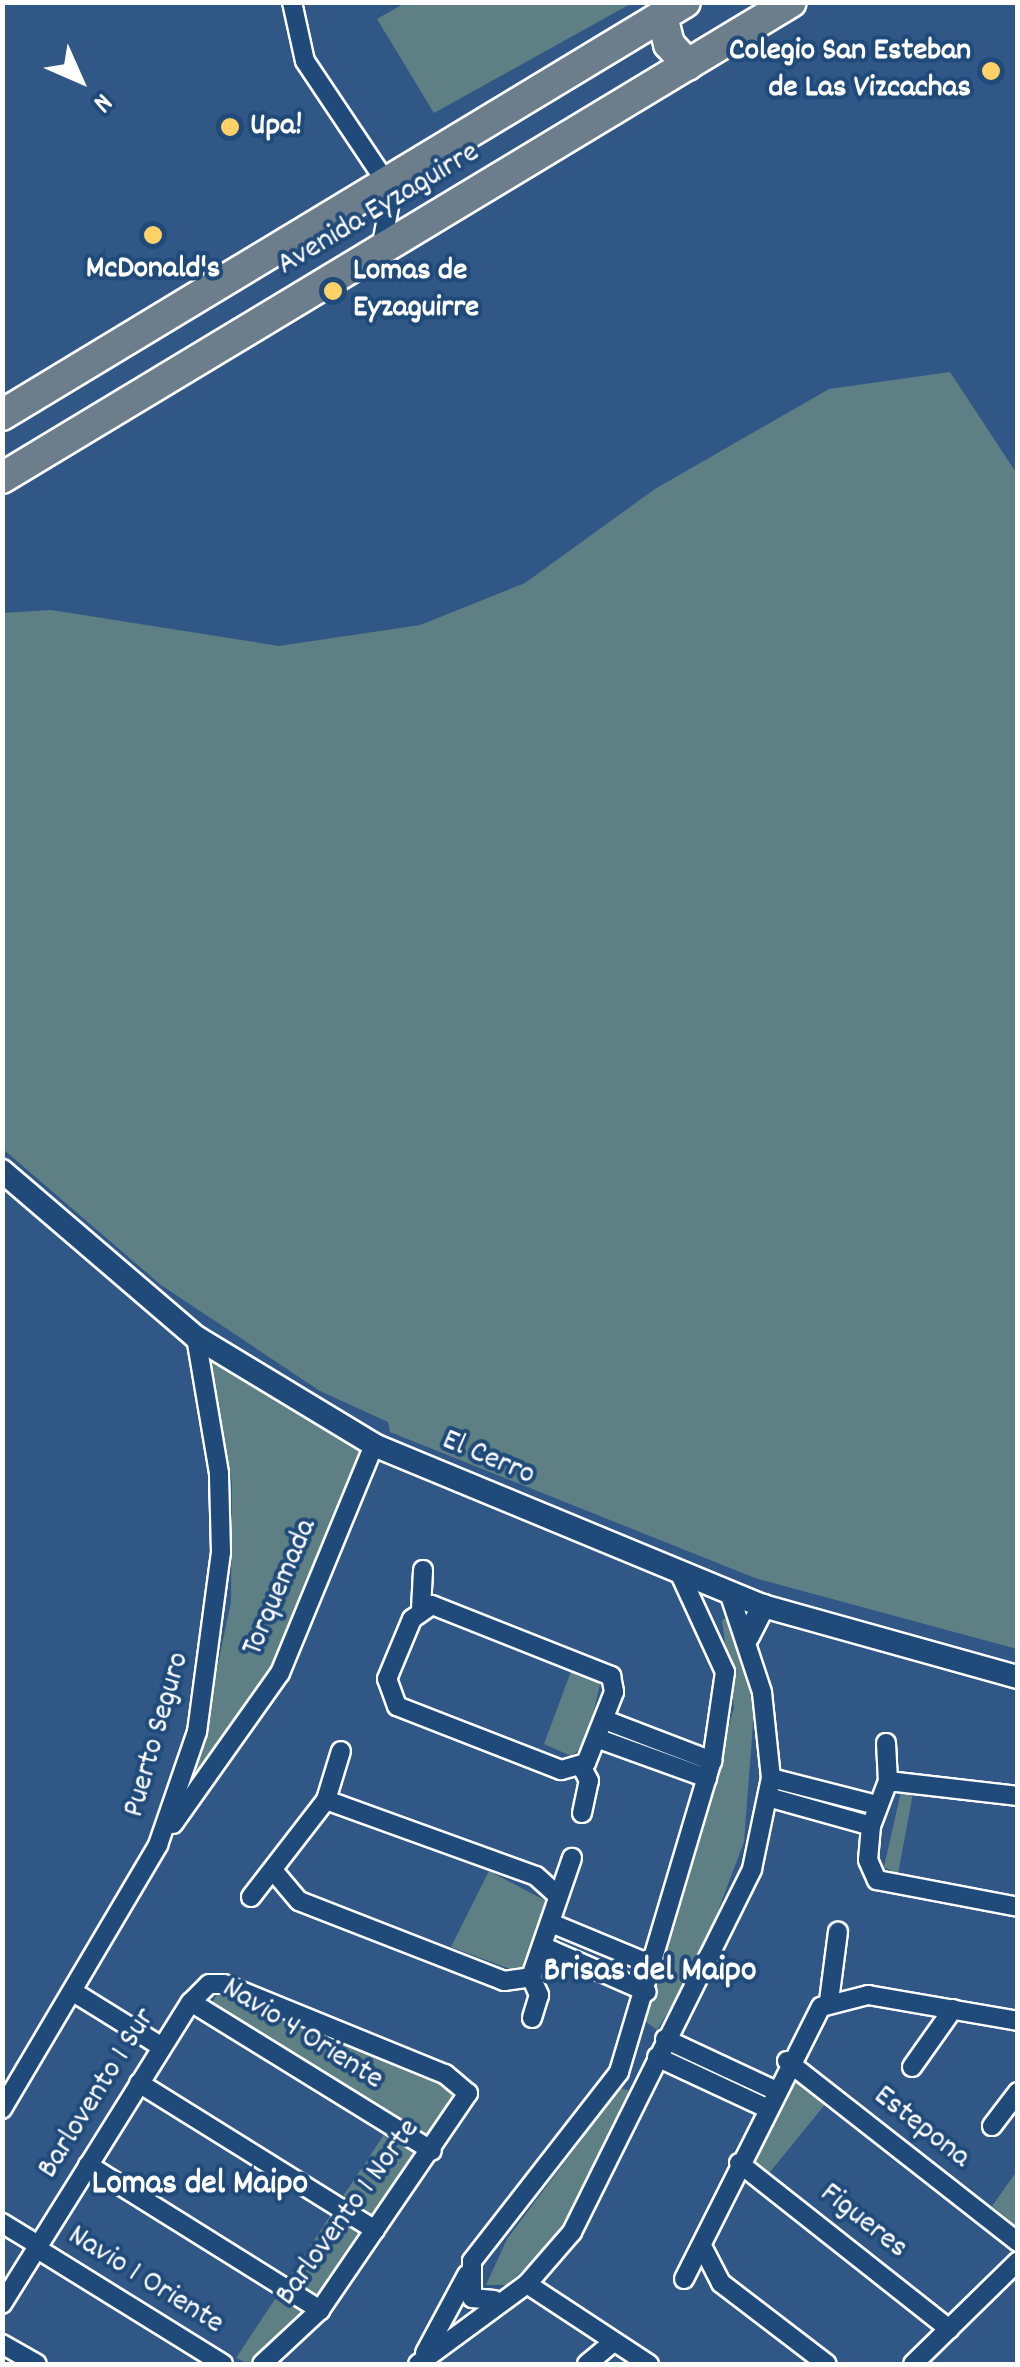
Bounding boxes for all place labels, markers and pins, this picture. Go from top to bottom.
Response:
place label: Colegio San Esteban de Las Vizcachas [729,34,971,109]
marker: Colegio San Esteban de Las Vizcachas [980,60,1002,82]
place label: Upa! [250,108,302,146]
marker: Upa! [219,116,241,138]
marker: McDonald's [142,224,164,246]
place label: McDonald's [86,251,220,289]
place label: Lomas de Eyzaguirre [353,254,479,329]
marker: Lomas de Eyzaguirre [322,280,344,302]

